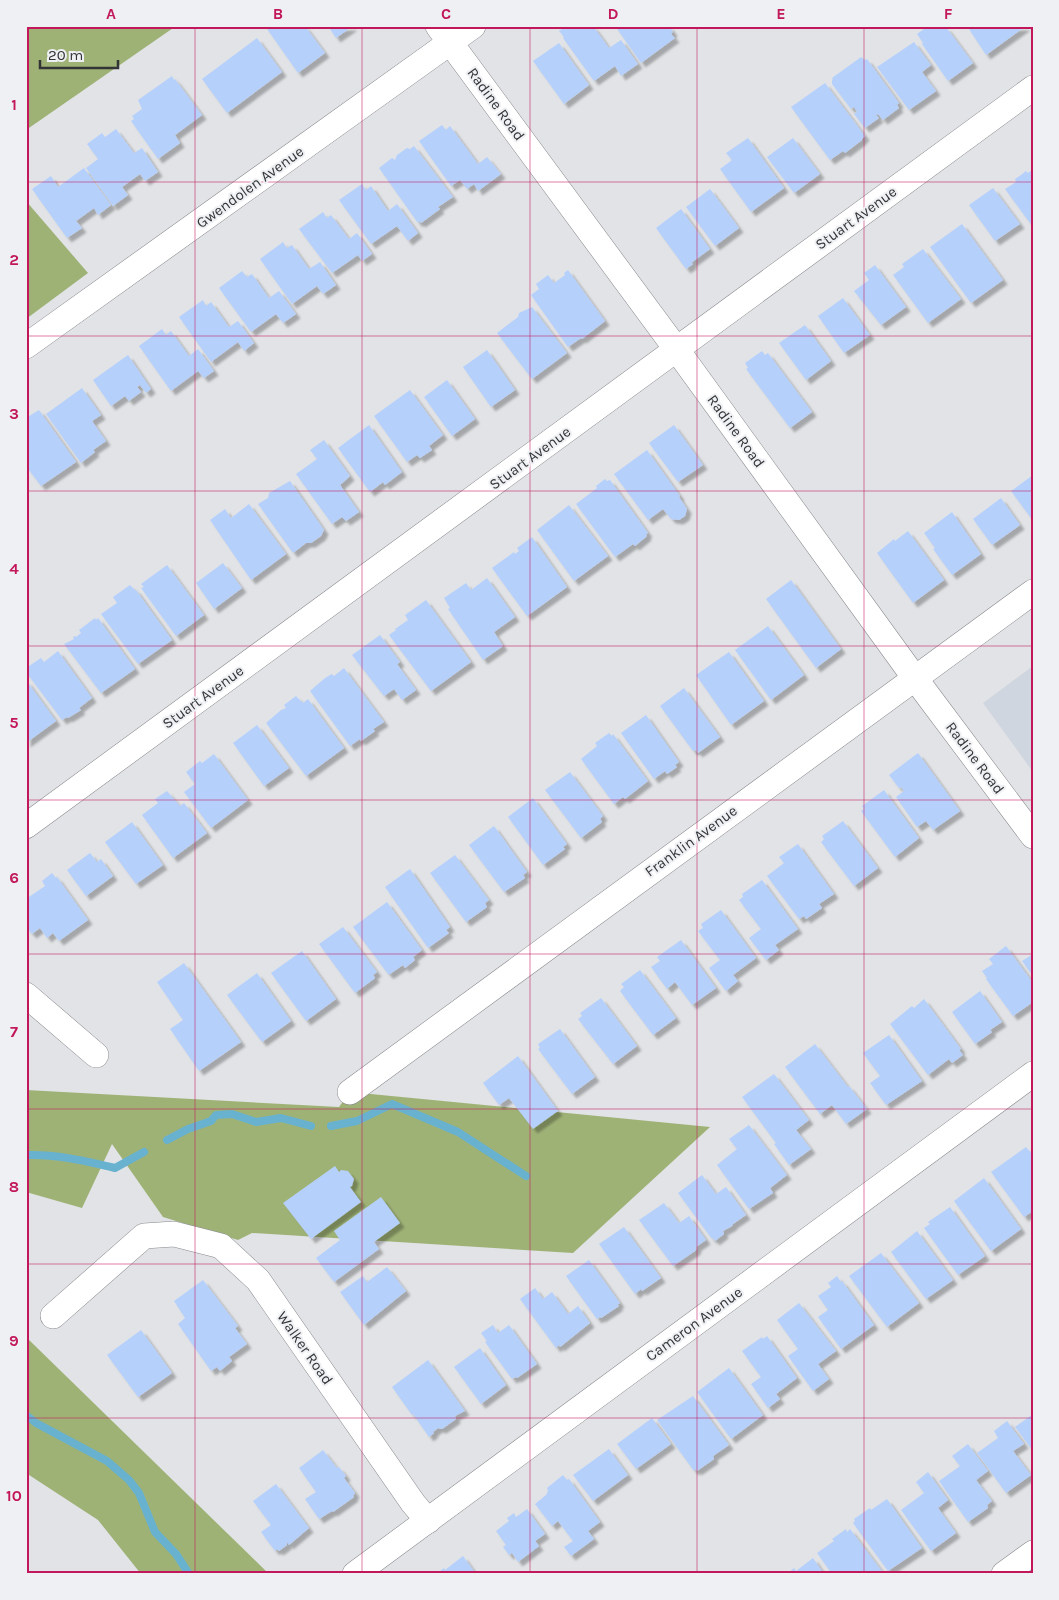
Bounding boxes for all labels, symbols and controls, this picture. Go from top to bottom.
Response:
text: A [106,4,116,23]
text: B [273,4,283,23]
text: C [441,4,451,23]
text: D [608,4,619,23]
text: E [776,4,786,23]
text: F [944,4,953,23]
scale bar [40,38,118,70]
text: 20 m [48,46,83,64]
street label: Radine Road [464,64,528,144]
text: 1 [11,95,17,114]
street label: Gwendolen Avenue [193,142,307,232]
street label: Stuart Avenue [812,182,900,254]
text: 2 [9,250,19,269]
street label: Radine Road [704,391,768,471]
text: 3 [9,404,19,423]
street label: Stuart Avenue [486,422,574,494]
text: 4 [9,559,19,578]
street label: Stuart Avenue [159,661,247,733]
text: 5 [9,713,19,732]
street label: Radine Road [942,718,1008,798]
street label: Franklin Avenue [641,801,741,881]
text: 6 [9,868,19,887]
text: 7 [10,1022,18,1041]
text: 8 [9,1177,19,1196]
street label: Cameron Avenue [642,1283,746,1365]
street label: Walker Road [273,1308,337,1388]
text: 9 [9,1331,19,1350]
text: 10 [6,1486,22,1505]

